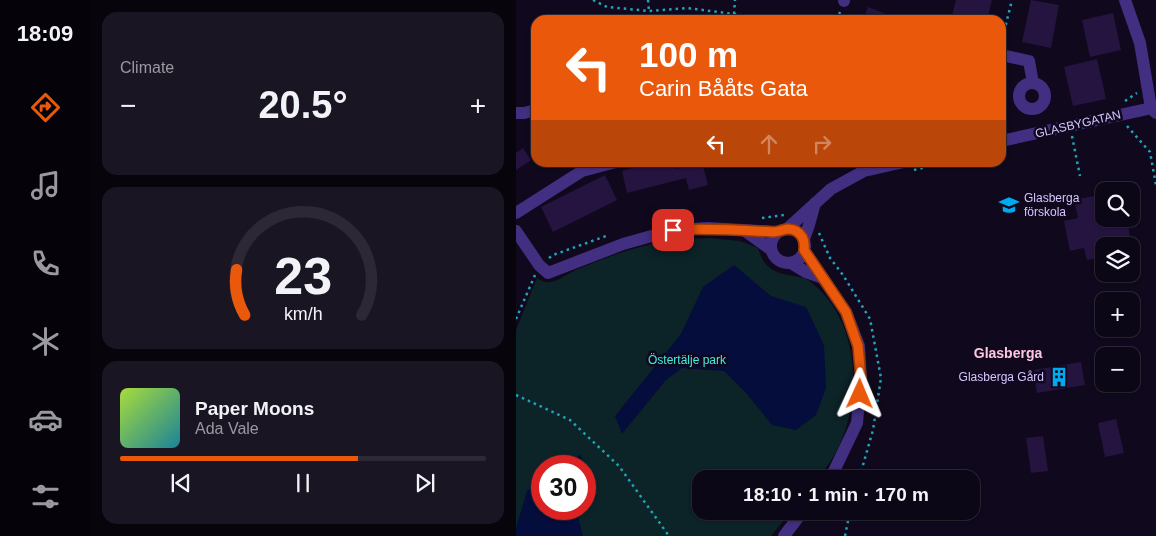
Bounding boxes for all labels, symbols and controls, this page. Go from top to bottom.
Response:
text: 18:09 [17,21,73,46]
icon: left [556,35,621,100]
text: 100 m [639,35,738,74]
text: Climate [120,59,174,76]
text: Carin Bååts Gata [639,76,808,101]
text: 20.5° [258,84,348,126]
icon: directions [28,90,63,125]
text: − [120,90,136,121]
text: + [470,90,486,121]
street label: GLASBYGATAN [1034,107,1122,141]
icon: left [702,130,730,158]
icon: ahead [755,130,783,158]
icon: right [808,130,836,158]
icon: music [28,168,63,203]
map controls [1095,182,1140,392]
button: search [1095,182,1140,227]
place label: Glasberga förskola [1024,191,1080,219]
school or university icon: Glasberga förskola [998,194,1020,216]
pin [652,209,694,251]
icon: arrive [659,216,687,244]
button: layers [1095,237,1140,282]
icon: phone [28,246,63,281]
text: 23 [274,247,332,305]
button: + [1095,292,1140,337]
text: km/h [284,304,322,324]
icon: climate [28,324,63,359]
district label: Glasberga [974,345,1042,361]
button: − [1095,347,1140,392]
park label: Östertälje park [648,353,727,367]
building icon: Glasberga Gård [1048,366,1070,388]
position arrow [833,367,885,419]
place label: Glasberga Gård [959,370,1044,384]
text: Paper Moons [195,398,314,419]
icon: car [28,402,63,437]
text: Ada Vale [195,420,259,437]
speed limit sign: 30 [531,455,596,520]
icon: previous [167,469,195,497]
icon: pause [289,469,317,497]
icon: next [411,469,439,497]
icon: filters [28,479,63,514]
text: 18:10 · 1 min · 170 m [743,484,929,505]

